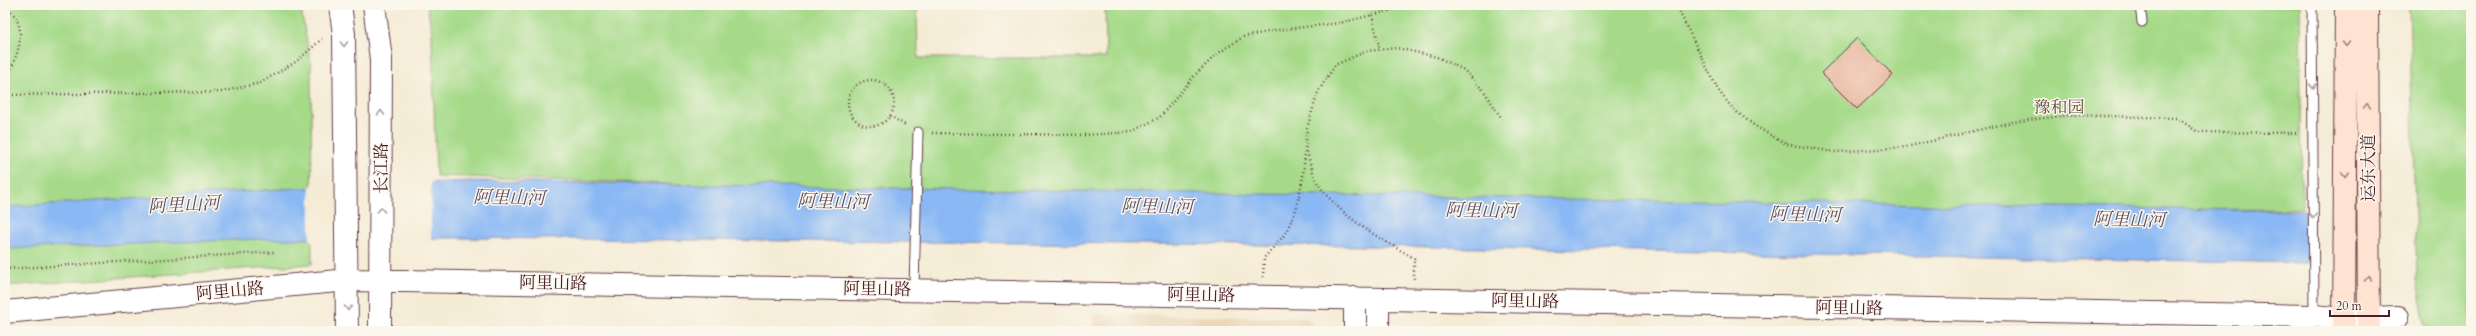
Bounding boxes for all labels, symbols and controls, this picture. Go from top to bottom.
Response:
one-way arrow [340,41,349,47]
one-way arrow [2342,41,2350,47]
one-way arrow [2308,83,2317,89]
park label: 豫和园 [2034,96,2085,119]
one-way arrow [2363,103,2371,109]
one-way arrow [377,110,385,116]
street label: 运东大道 [2357,134,2380,202]
street label: 长江路 [370,143,393,194]
one-way arrow [2341,171,2349,177]
water label: 阿里山河 [473,185,548,211]
water label: 阿里山河 [797,189,872,215]
water label: 阿里山河 [147,190,224,219]
water label: 阿里山河 [1121,194,1196,220]
water label: 阿里山河 [1445,198,1520,224]
water label: 阿里山河 [1769,202,1844,228]
one-way arrow [377,207,385,213]
water label: 阿里山河 [2093,207,2168,233]
one-way arrow [2309,213,2318,219]
street label: 阿里山路 [519,271,587,295]
one-way arrow [2364,275,2372,281]
street label: 阿里山路 [195,277,265,305]
street label: 阿里山路 [843,277,911,301]
street label: 阿里山路 [1167,283,1235,307]
street label: 阿里山路 [1491,289,1559,313]
scale bar [2330,292,2389,318]
street label: 阿里山路 [1815,296,1883,320]
text: 20 m [2336,298,2363,314]
one-way arrow [344,305,352,311]

